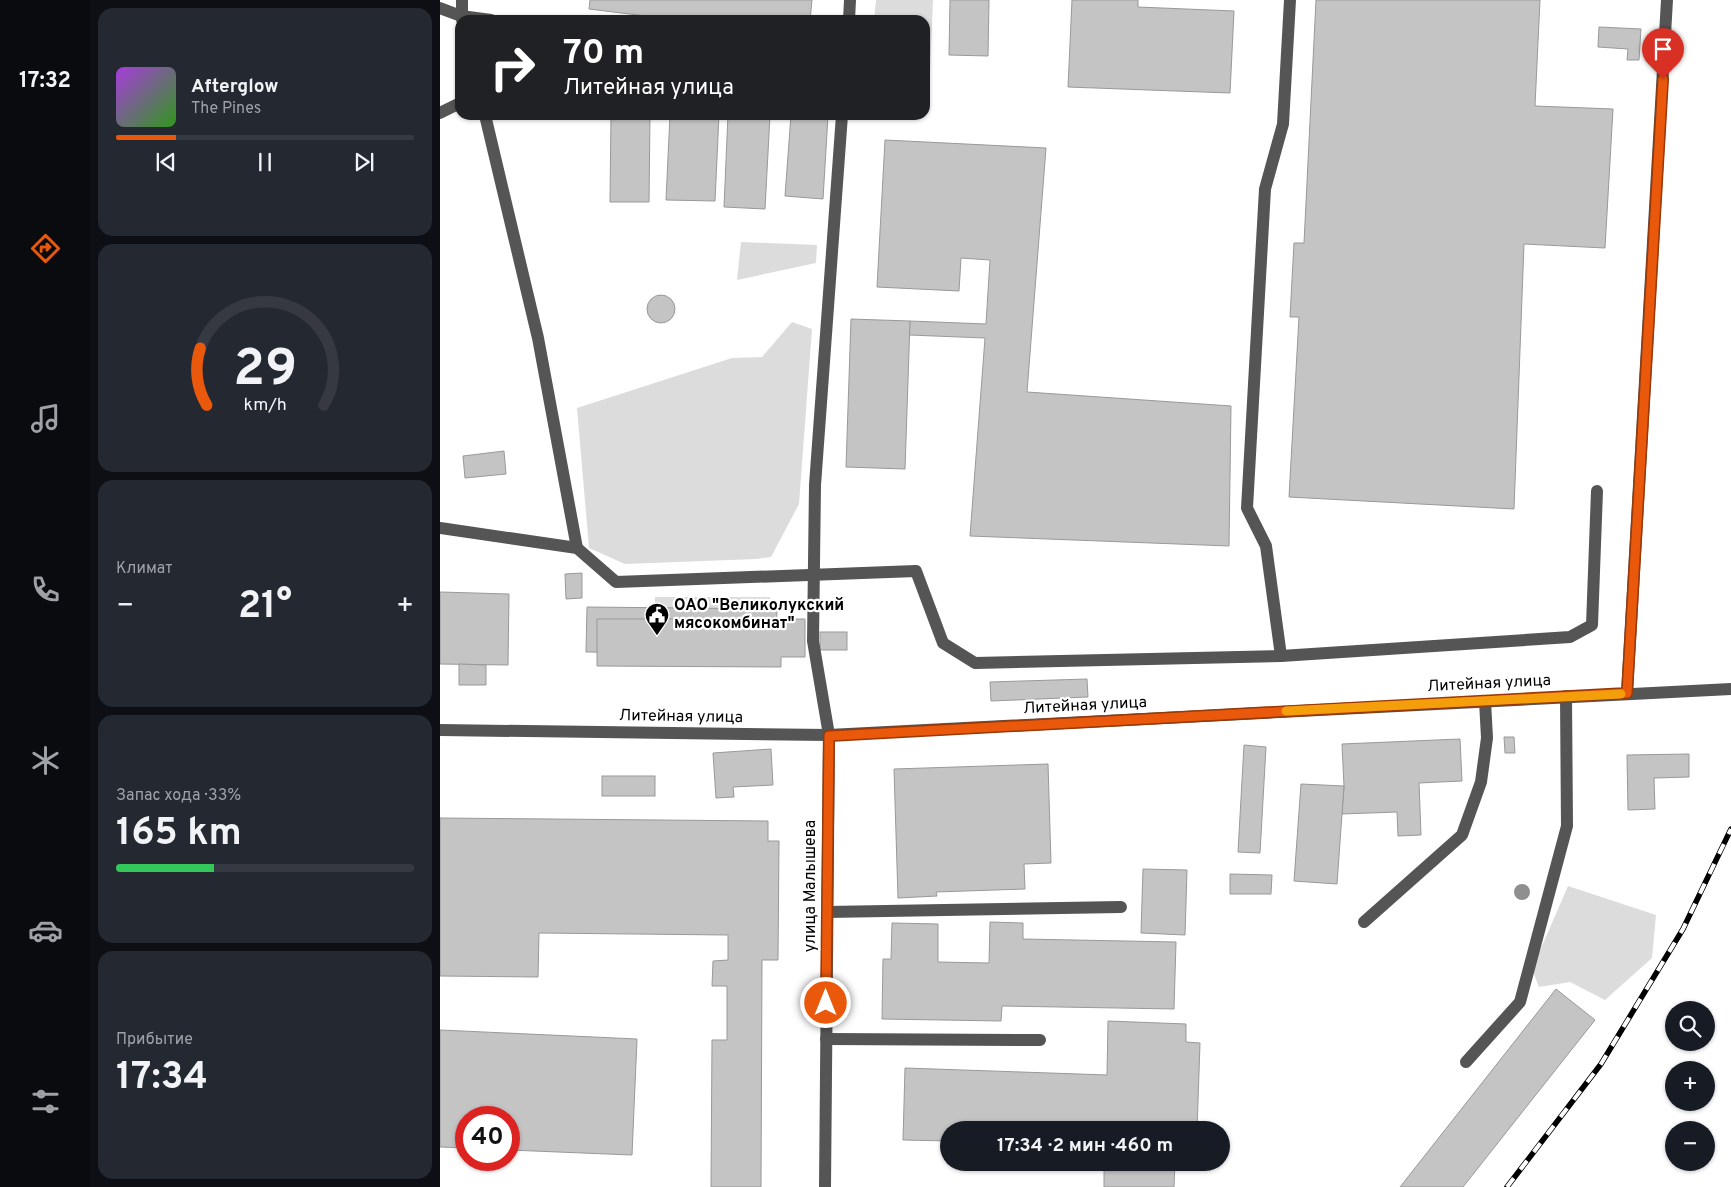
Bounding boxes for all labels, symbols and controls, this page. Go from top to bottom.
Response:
pin [1642,28,1684,79]
text: 70 m [563,32,644,76]
icon: right [480,35,545,100]
icon: arrive [1649,35,1677,63]
text: 17:32 [19,68,71,95]
text: Afterglow [191,75,279,99]
text: Литейная улица [563,75,734,102]
text: The Pines [191,99,261,119]
icon: previous [152,148,180,176]
icon: pause [251,148,279,176]
icon: next [350,148,378,176]
icon: directions [28,231,63,266]
text: 29 [233,338,297,404]
text: km/h [243,394,287,417]
icon: music [28,401,63,436]
text: Климат [116,559,173,579]
icon: phone [28,572,63,607]
text: 21° [238,583,292,632]
text: − [116,589,134,625]
text: + [396,589,414,625]
place label: ОАО "Великолукский мясокомбинат" [674,596,844,634]
public building icon: ОАО "Великолукский мясокомбинат" [644,602,670,636]
street label: Литейная улица [1426,671,1552,697]
street label: Литейная улица [1022,693,1148,719]
street label: Литейная улица [619,706,743,728]
icon: climate [28,743,63,778]
text: Запас хода · 33% [116,786,241,806]
text: 165 km [116,810,242,859]
street label: улица Малышева [801,820,821,952]
icon: car [28,913,63,948]
position arrow [799,976,851,1028]
map controls [1665,1001,1715,1171]
button: search [1665,1001,1715,1051]
text: Прибытие [116,1030,193,1050]
text: 17:34 [116,1054,208,1103]
button: + [1665,1061,1715,1111]
icon: filters [28,1084,63,1119]
speed limit sign: 40 [455,1106,520,1171]
button: − [1665,1121,1715,1171]
text: 17:34 · 2 мин · 460 m [997,1134,1173,1158]

